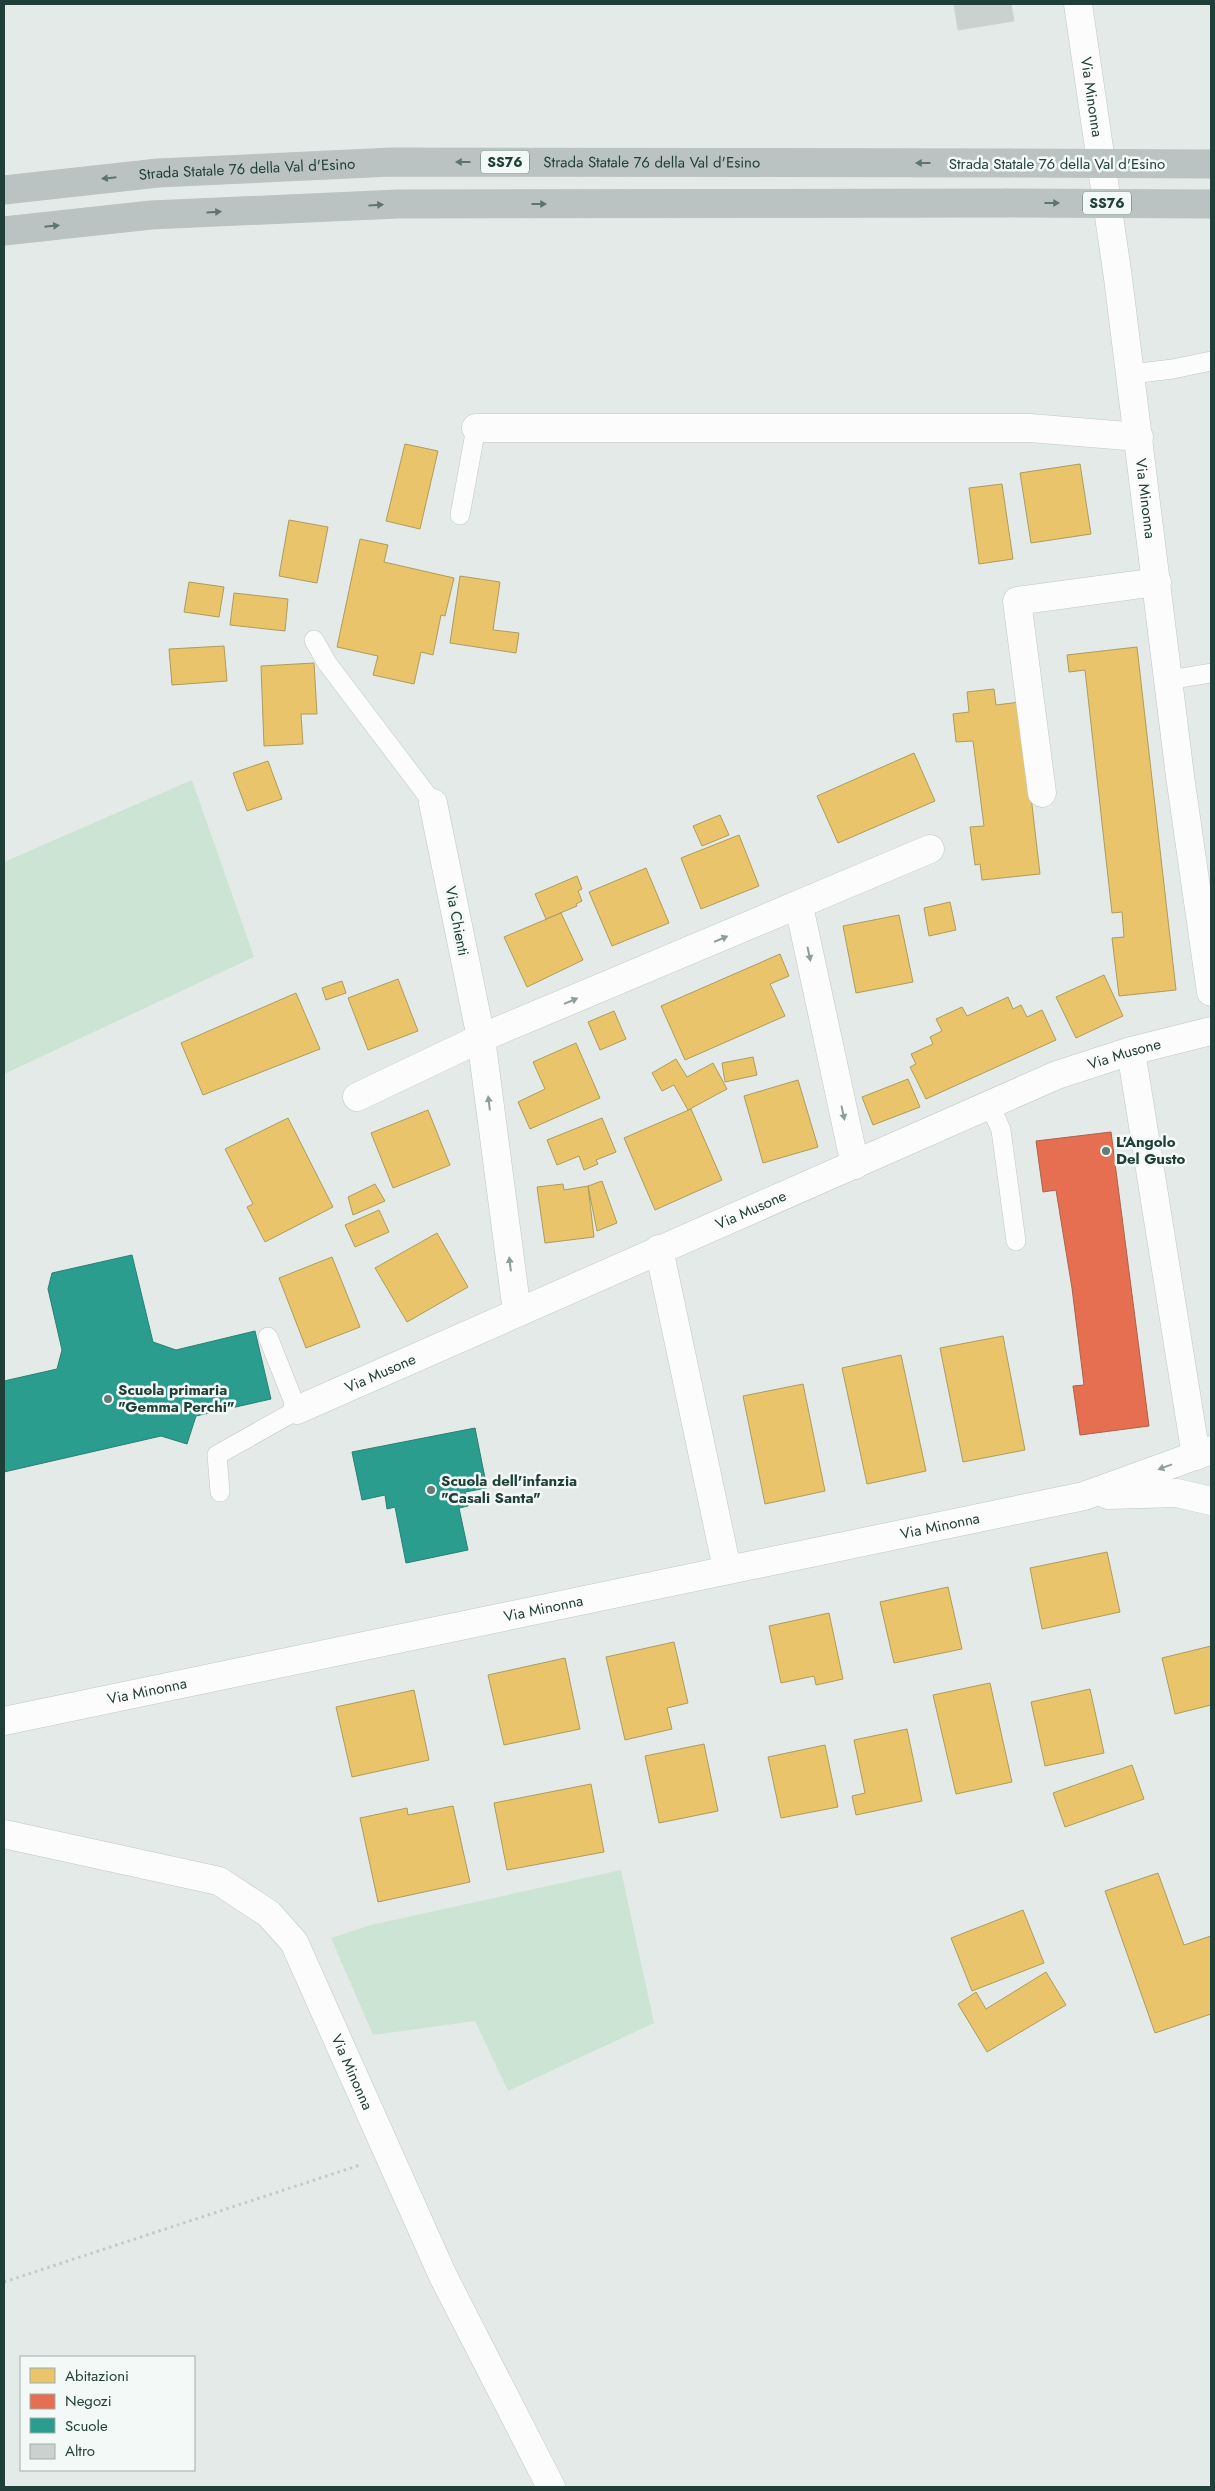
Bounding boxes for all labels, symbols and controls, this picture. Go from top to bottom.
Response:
street label: Via Minonna [1075,55,1108,139]
road number: SS76 [481,150,529,173]
street label: Strada Statale 76 della Val d'Esino [543,151,760,174]
street label: Strada Statale 76 della Val d'Esino [138,153,356,186]
street label: Strada Statale 76 della Val d'Esino [949,153,1165,175]
one-way arrow [455,158,471,166]
one-way arrow [915,159,931,167]
one-way arrow [100,174,116,182]
road number: SS76 [1083,192,1131,214]
one-way arrow [1045,199,1061,207]
one-way arrow [531,200,547,208]
one-way arrow [369,201,385,209]
one-way arrow [206,208,222,216]
one-way arrow [45,222,61,230]
street label: Via Minonna [1130,457,1161,540]
street label: Via Chienti [439,884,475,958]
one-way arrow [714,934,728,942]
one-way arrow [805,946,813,961]
one-way arrow [564,997,579,1005]
street label: Via Musone [1085,1033,1163,1075]
one-way arrow [485,1094,493,1110]
one-way arrow [840,1105,848,1121]
place label: L'Angolo Del Gusto [1116,1131,1186,1170]
marker: L'Angolo Del Gusto [1100,1145,1112,1157]
street label: Via Musone [712,1185,790,1235]
one-way arrow [506,1256,514,1272]
street label: Via Musone [341,1348,419,1399]
place label: Scuola primaria "Gemma Perchi" [118,1379,235,1418]
marker: Scuola primaria "Gemma Perchi" [102,1393,114,1405]
one-way arrow [1158,1464,1173,1471]
place label: Scuola dell'infanzia "Casali Santa" [441,1470,577,1509]
marker: Scuola dell'infanzia "Casali Santa" [425,1484,437,1496]
street label: Via Minonna [898,1507,982,1545]
street label: Via Minonna [502,1590,585,1628]
street label: Via Minonna [105,1672,189,1710]
street label: Via Minonna [326,2031,379,2113]
legend [20,2356,195,2471]
text: Abitazioni [65,2365,129,2387]
text: Negozi [65,2390,112,2412]
text: Scuole [65,2415,108,2437]
text: Altro [65,2440,95,2462]

